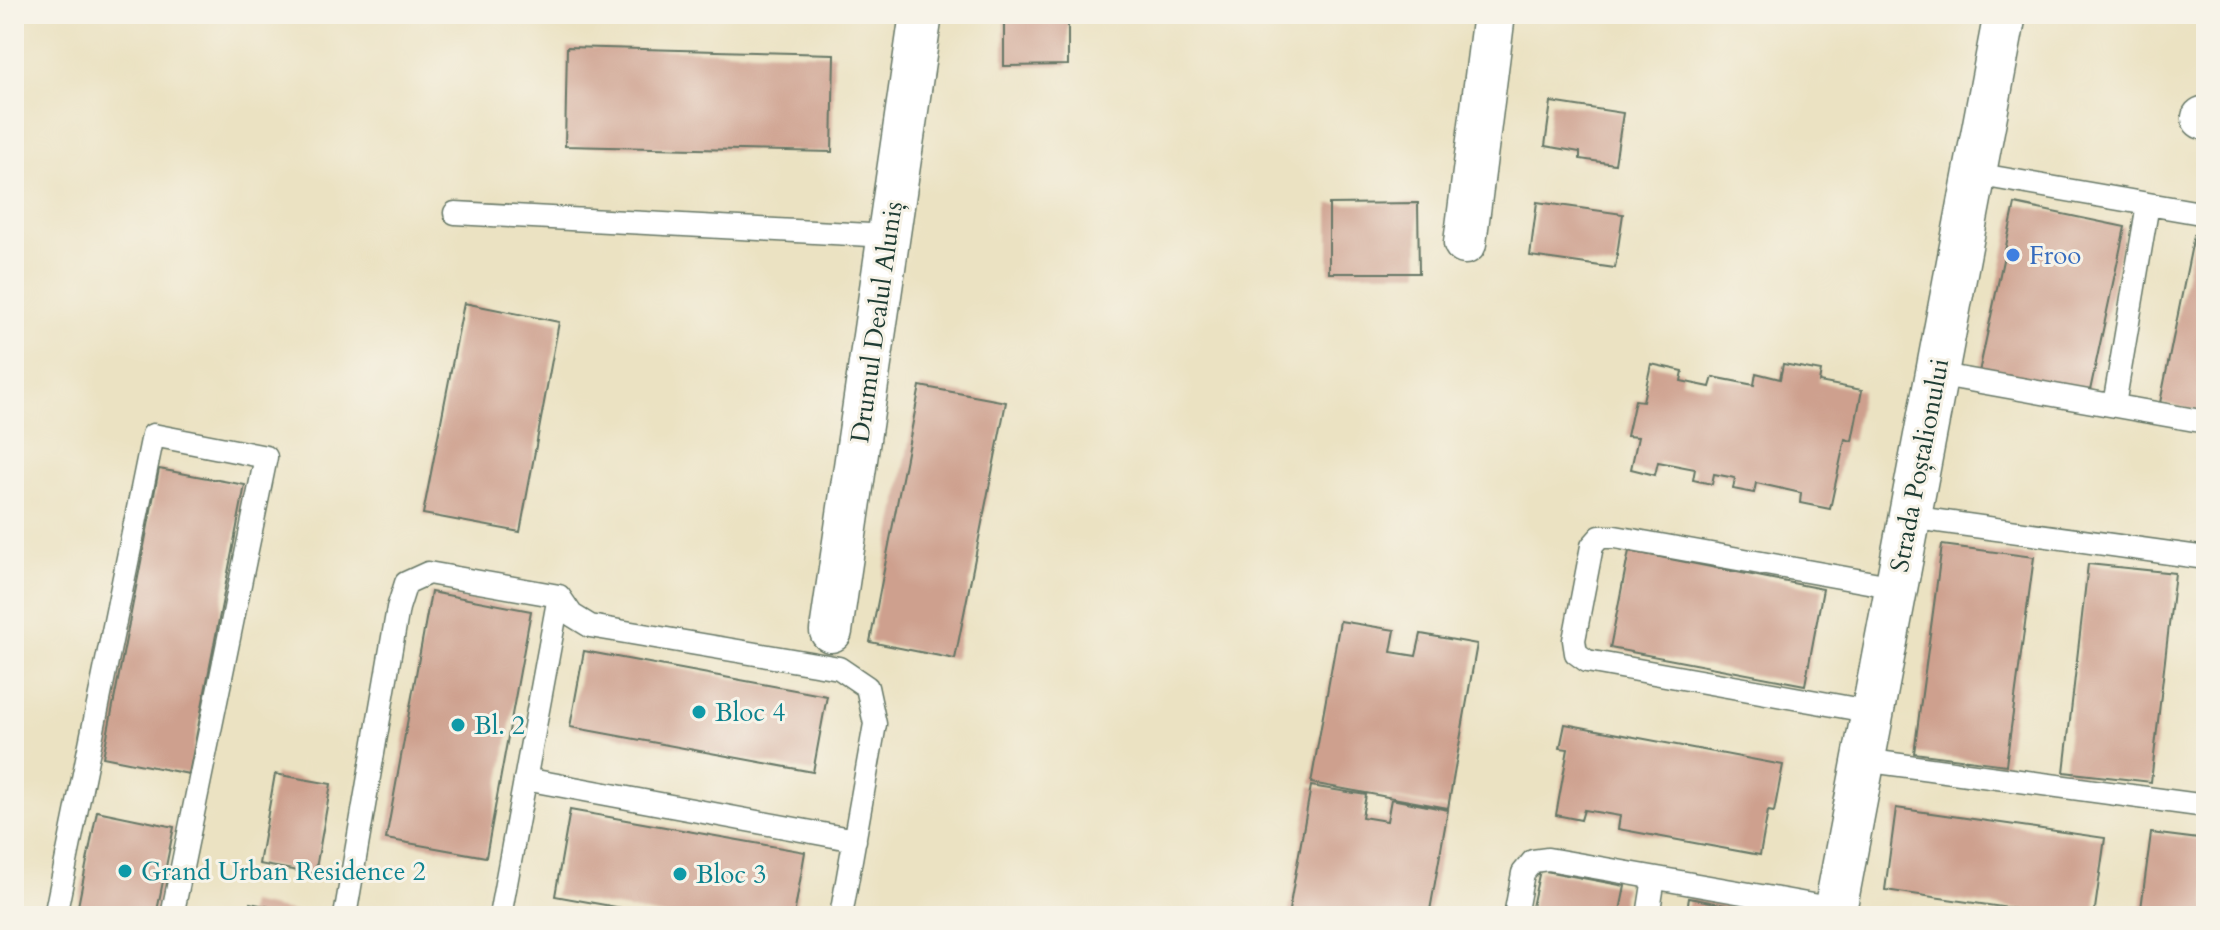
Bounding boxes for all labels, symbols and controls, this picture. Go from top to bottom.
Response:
street label: Drumul Dealul Aluniș [842,199,911,445]
place label: Froo [2029,238,2081,273]
marker: Froo [2004,246,2022,264]
street label: Strada Poștalionului [1882,355,1957,575]
place label: Bloc 4 [715,695,786,730]
marker: Bloc 4 [690,703,708,721]
place label: Bl. 2 [474,708,525,743]
marker: Bl. 2 [449,716,467,734]
place label: Grand Urban Residence 2 [141,854,426,889]
place label: Bloc 3 [696,857,767,892]
marker: Grand Urban Residence 2 [116,862,134,880]
marker: Bloc 3 [671,865,689,883]

